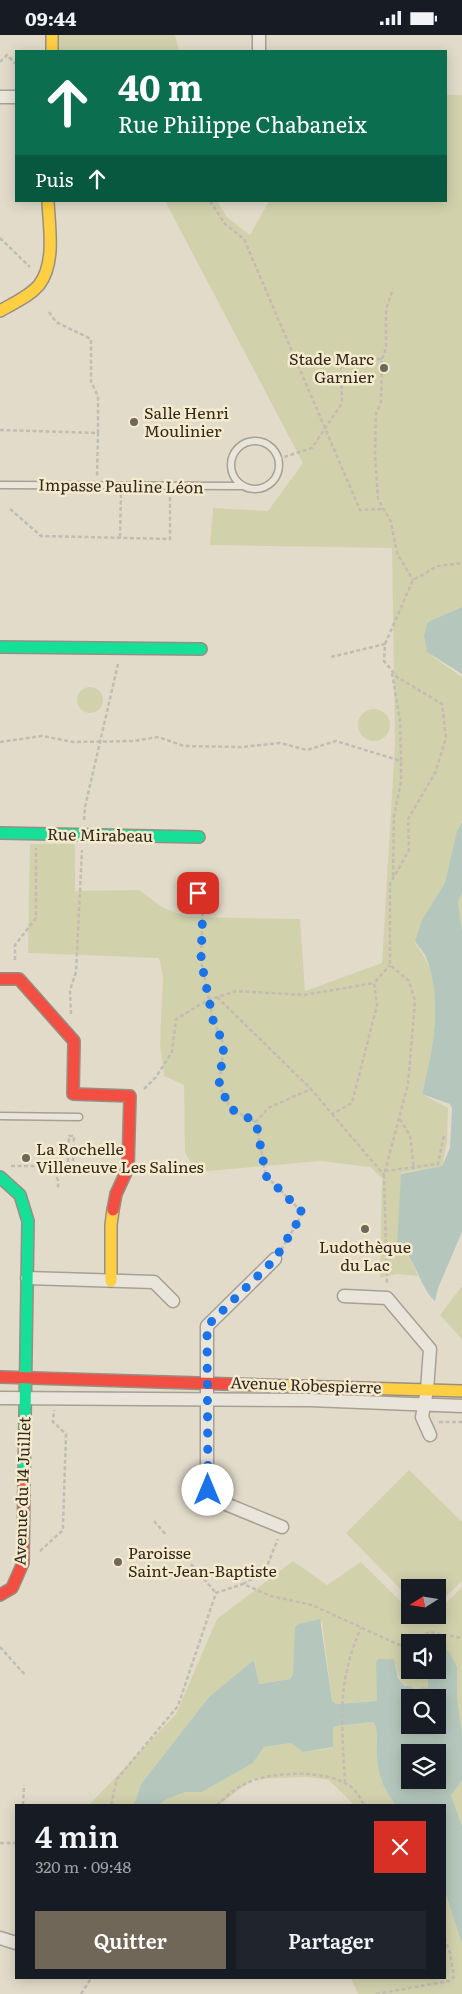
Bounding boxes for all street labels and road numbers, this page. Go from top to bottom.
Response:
street label: Impasse Pauline Léon [38,472,204,498]
street label: Rue Mirabeau [47,821,153,847]
street label: Avenue Robespierre [230,1369,382,1399]
street label: Avenue du 14 Juillet [6,1415,36,1566]

